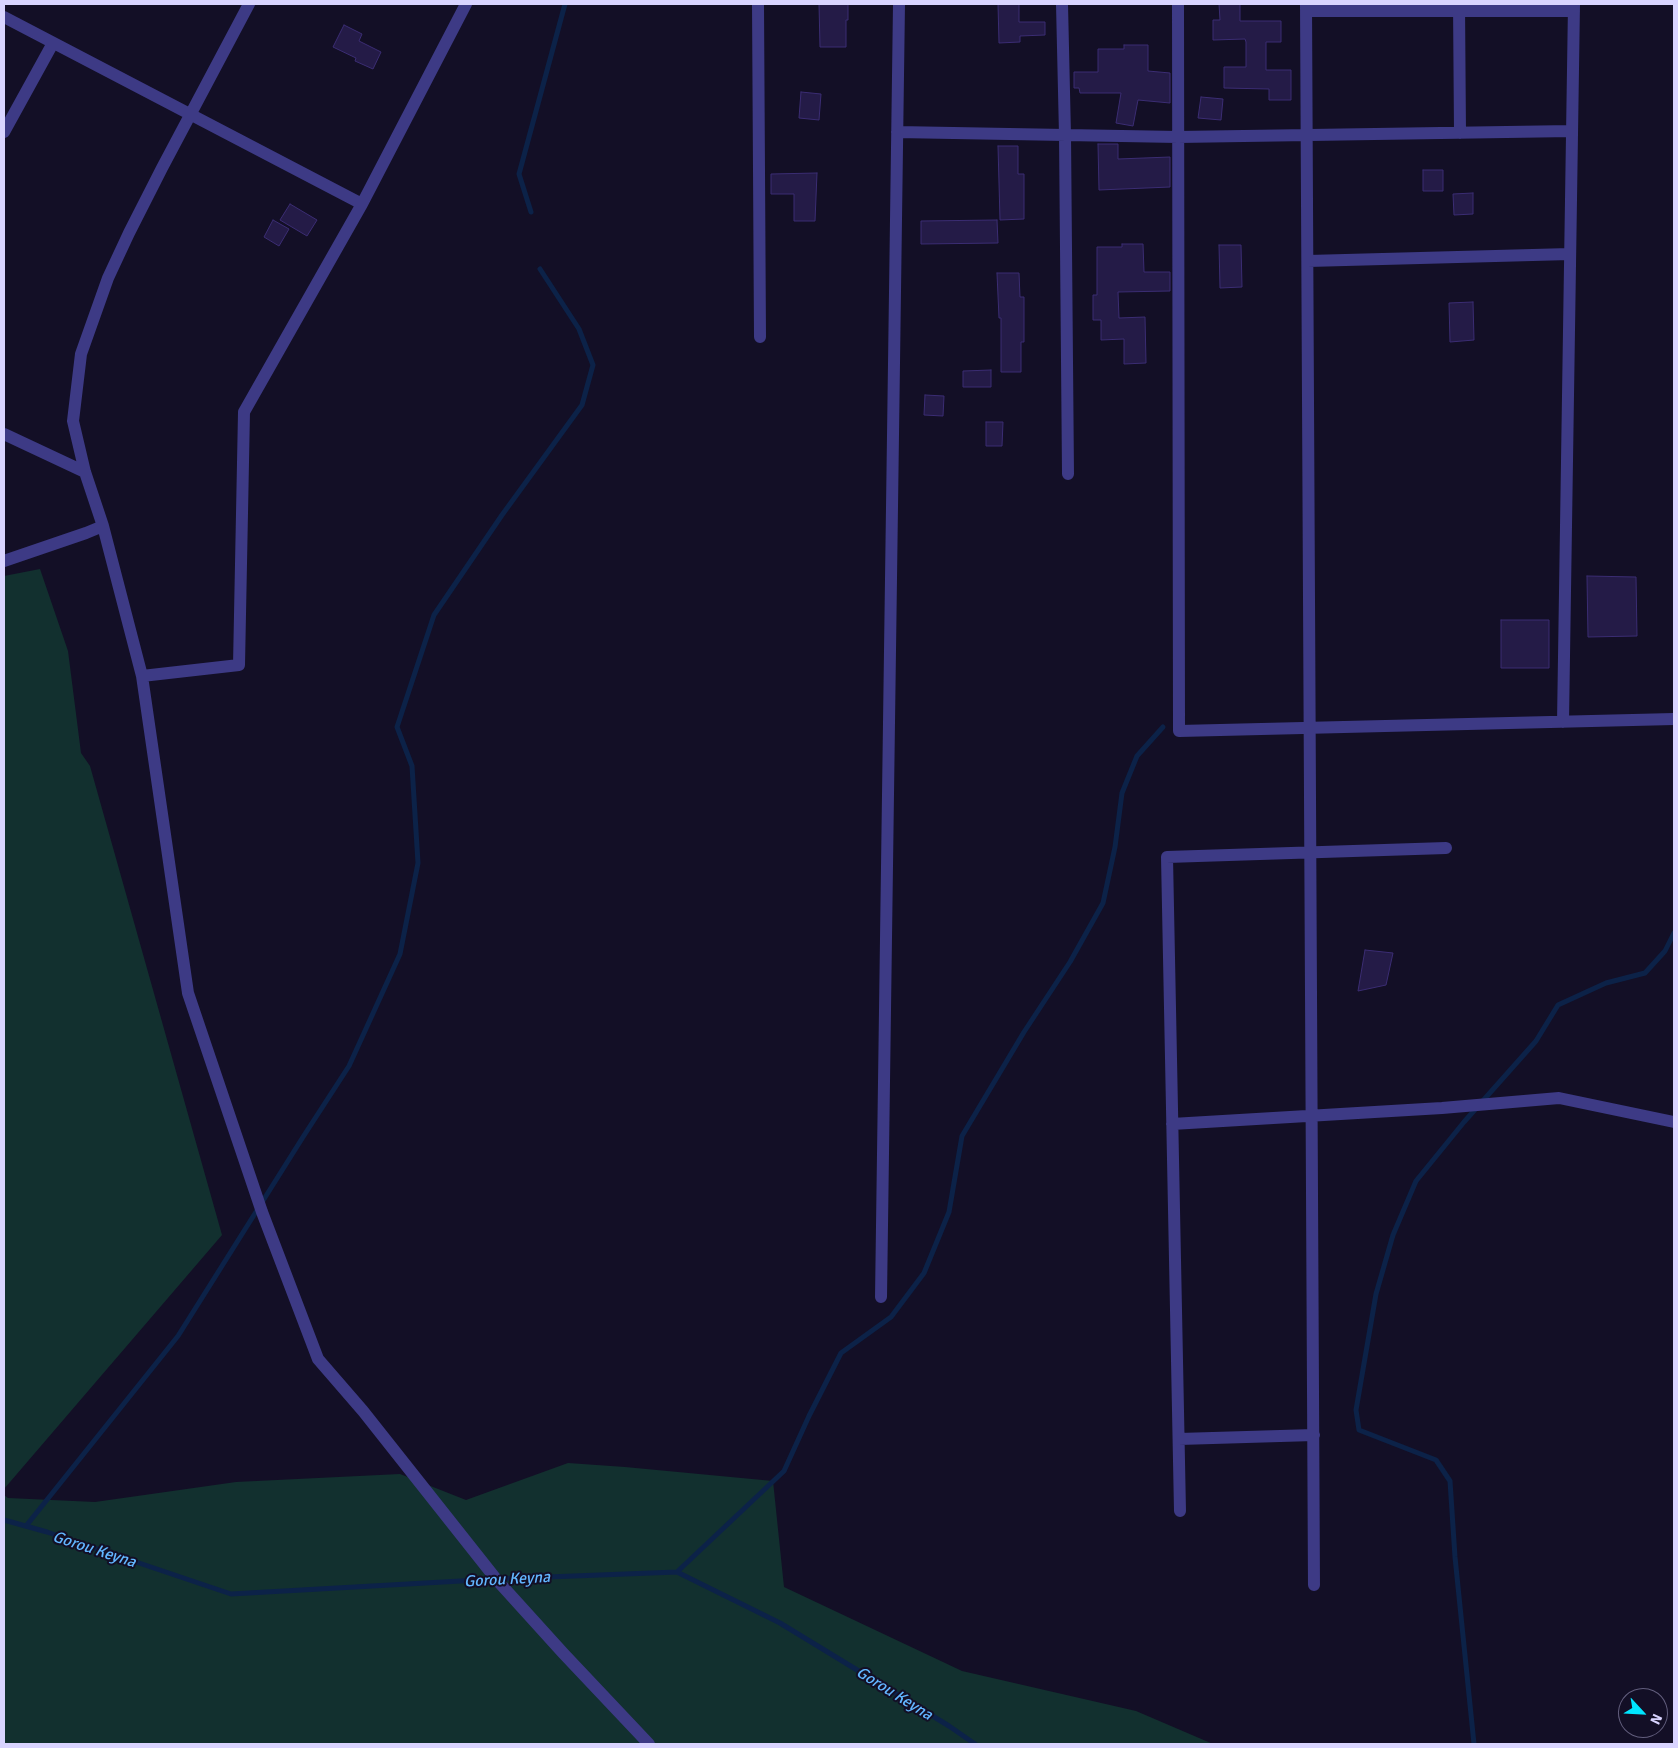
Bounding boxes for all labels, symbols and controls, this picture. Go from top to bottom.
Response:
water label: Gorou Keyna [50,1528,138,1572]
water label: Gorou Keyna [463,1568,551,1592]
water label: Gorou Keyna [852,1663,936,1725]
north arrow [1618,1688,1668,1738]
text: N [1646,1711,1666,1727]

